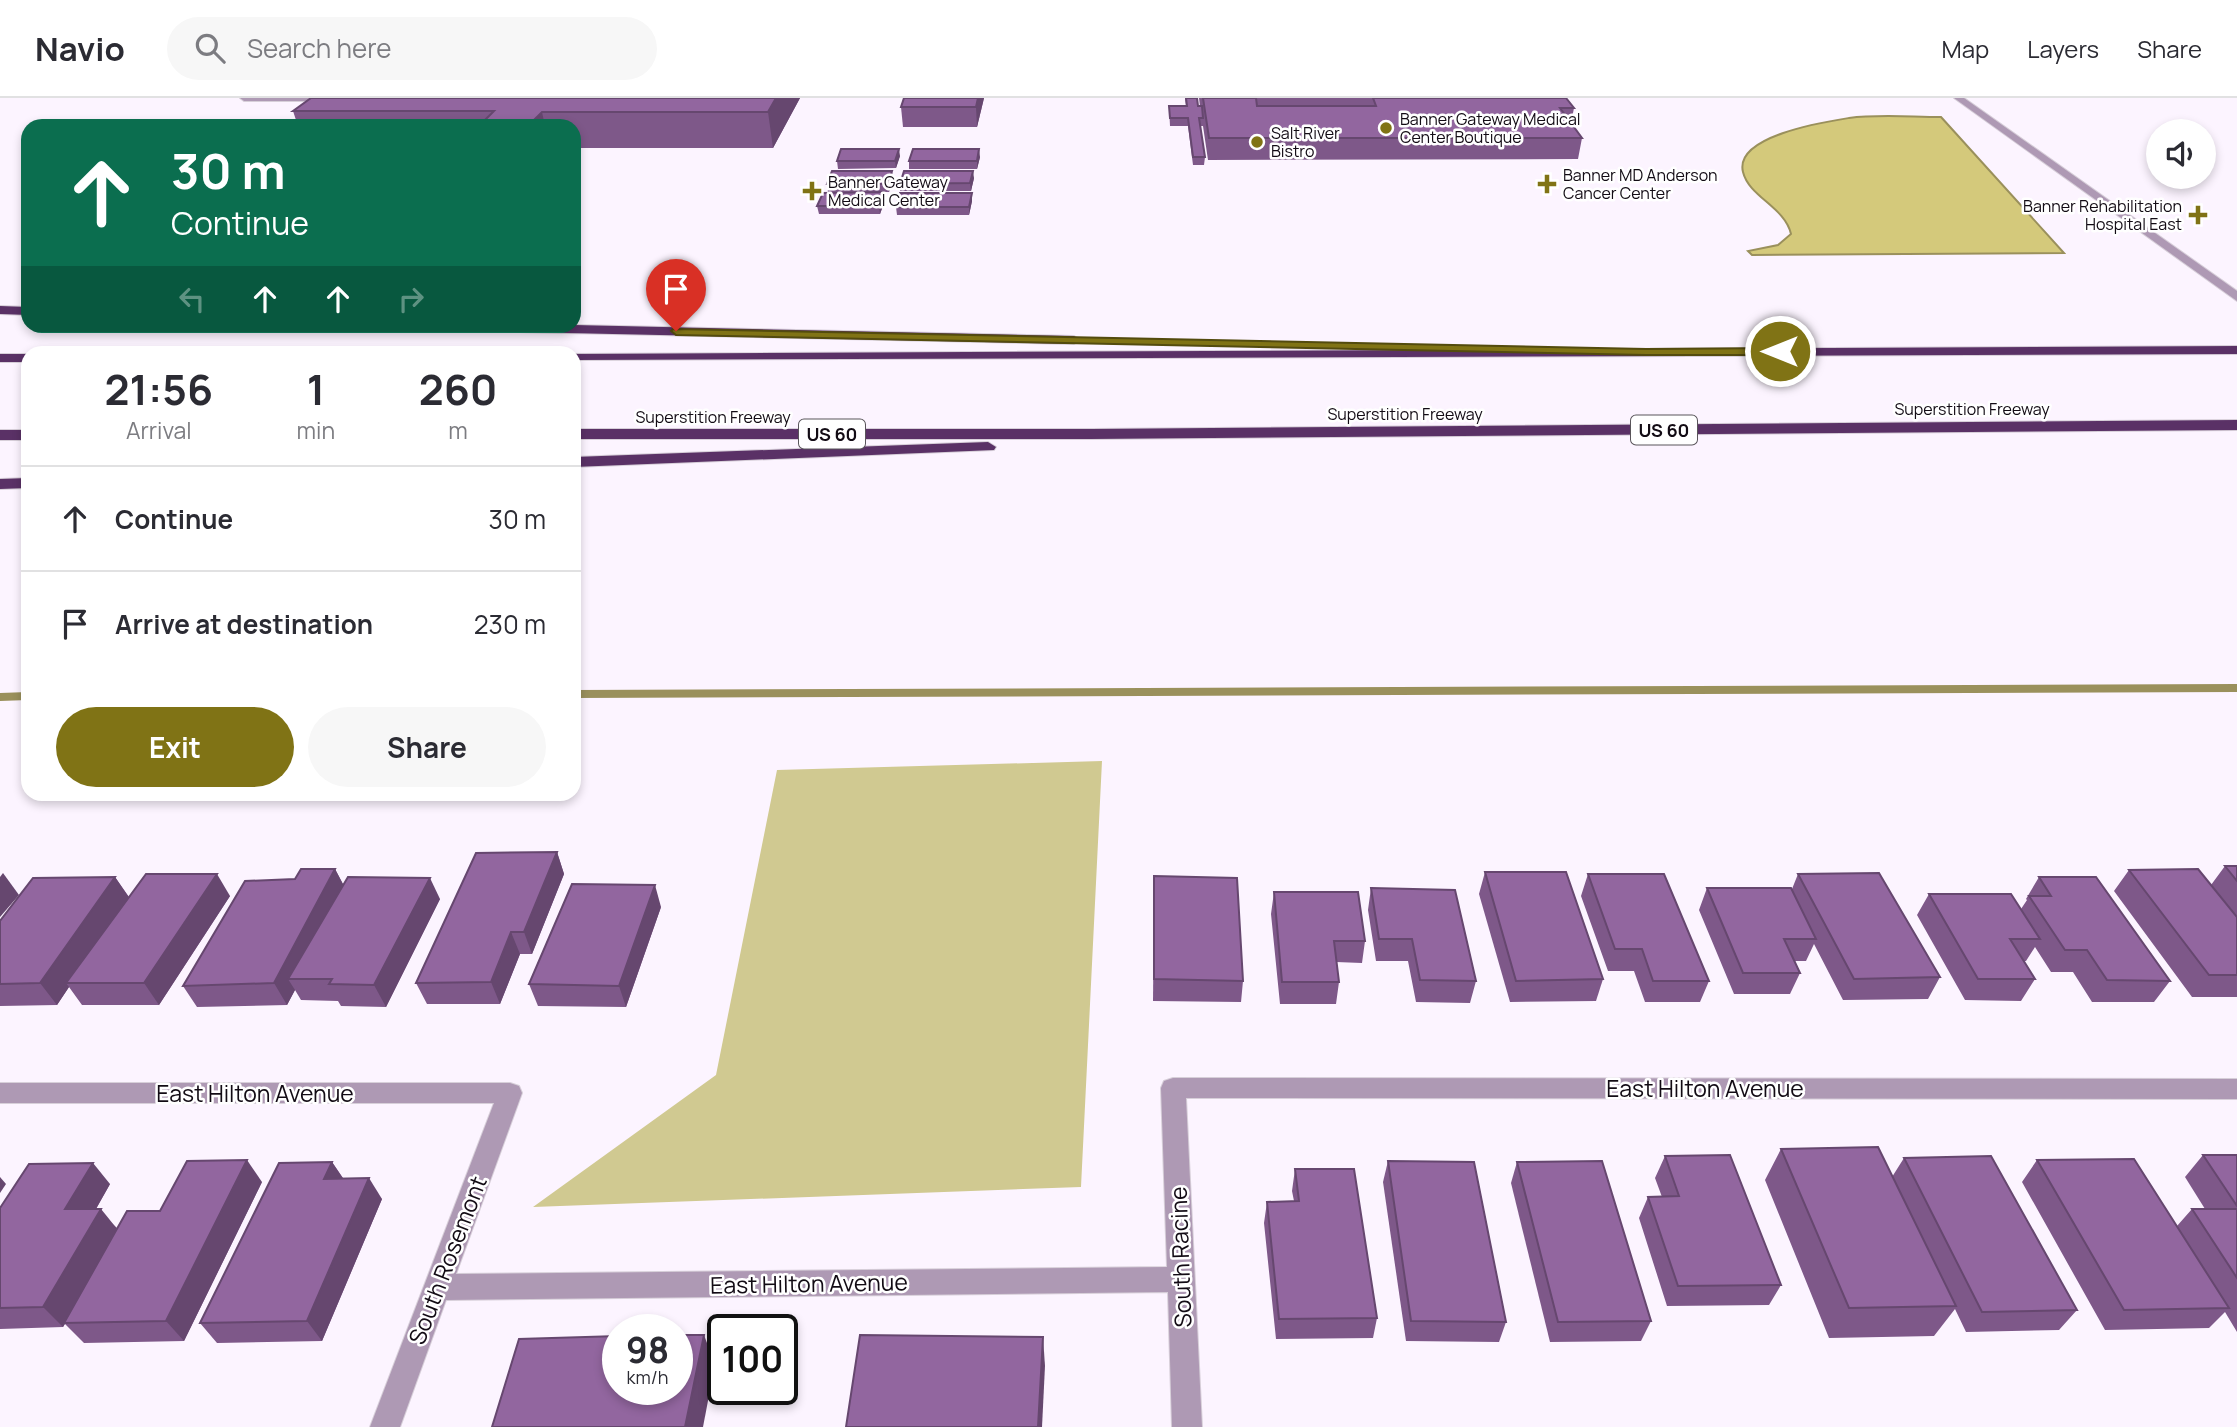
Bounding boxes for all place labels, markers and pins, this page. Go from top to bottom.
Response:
place label: Banner Gateway Medical Center Boutique [1400,108,1581,148]
marker: Banner Gateway Medical Center Boutique [1378,120,1394,136]
place label: Salt River Bistro [1271,122,1340,162]
marker: Salt River Bistro [1249,134,1265,150]
place label: Banner MD Anderson Cancer Center [1563,164,1718,204]
place label: Banner Gateway Medical Center [828,171,948,211]
marker: Banner MD Anderson Cancer Center [1537,174,1557,194]
marker: Banner Gateway Medical Center [802,181,822,201]
place label: Banner Rehabilitation Hospital East [2023,195,2182,235]
marker: Banner Rehabilitation Hospital East [2188,205,2208,225]
pin [646,259,706,331]

